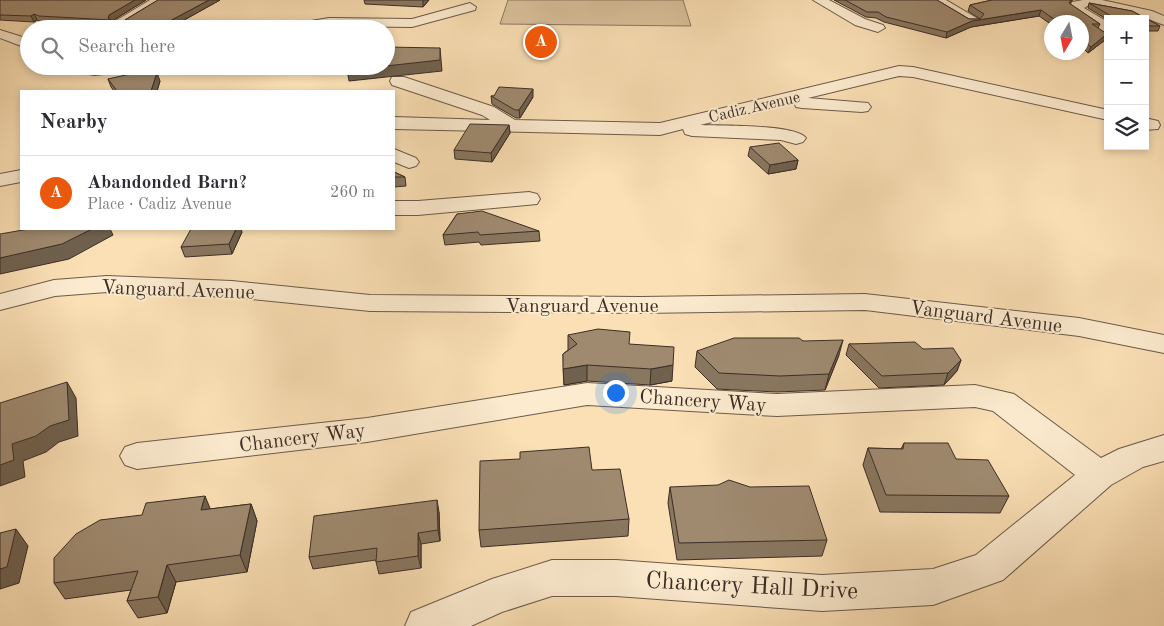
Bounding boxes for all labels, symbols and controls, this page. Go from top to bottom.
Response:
north arrow [1044,15,1089,60]
map controls [1104,15,1149,150]
button: + [1104,15,1149,60]
search box [20,20,395,75]
pin: A [525,23,557,61]
icon: search [38,34,66,62]
text: Search here [78,38,175,57]
button: − [1104,60,1149,105]
street label: Cadiz Avenue [707,90,802,126]
button: layers [1104,105,1149,150]
text: Nearby [40,112,108,133]
text: Abandonded Barn? [87,174,248,193]
text: A [50,185,62,201]
text: 260 m [330,185,375,201]
text: Place · Cadiz Avenue [87,197,232,213]
street label: Vanguard Avenue [101,278,255,304]
street label: Vanguard Avenue [505,297,659,317]
street label: Vanguard Avenue [908,299,1063,337]
your location [603,380,629,406]
street label: Chancery Way [639,388,767,416]
street label: Chancery Way [238,421,367,457]
street label: Chancery Hall Drive [645,569,859,605]

